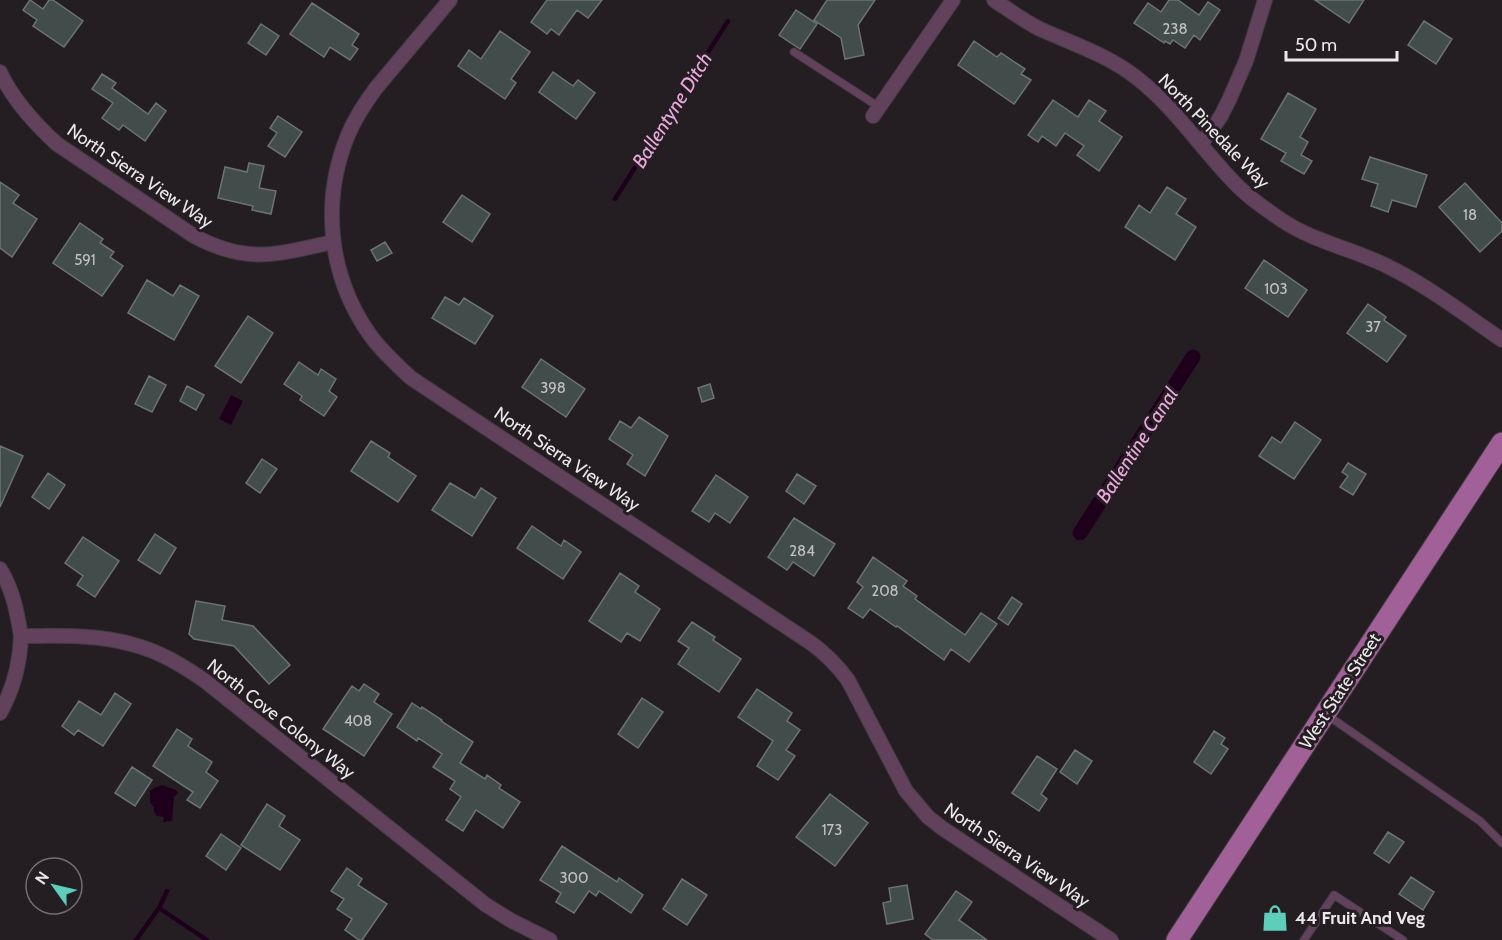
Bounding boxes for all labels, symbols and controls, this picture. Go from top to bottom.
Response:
house number: 238 [1162,20,1188,38]
scale bar [1286,24,1397,62]
text: 50 m [1295,34,1337,56]
water label: Ballentyne Ditch [627,48,717,172]
street label: North Pinedale Way [1154,69,1274,193]
street label: North Sierra View Way [63,119,217,233]
house number: 18 [1463,206,1477,224]
house number: 591 [74,251,96,269]
house number: 103 [1264,280,1288,298]
house number: 37 [1365,318,1381,336]
house number: 398 [540,379,566,397]
water label: Ballentine Canal [1091,383,1183,507]
street label: North Sierra View Way [490,402,644,516]
house number: 284 [789,542,815,560]
house number: 208 [871,582,899,600]
street label: West State Street [1294,629,1386,753]
street label: North Cove Colony Way [203,654,359,784]
house number: 408 [344,712,372,730]
street label: North Sierra View Way [940,798,1094,912]
house number: 173 [822,821,842,839]
north arrow [24,856,84,916]
text: N [31,868,53,888]
house number: 300 [559,869,589,887]
shop icon: 44 Fruit And Veg [1260,903,1290,933]
place label: 44 Fruit And Veg [1295,907,1425,929]

